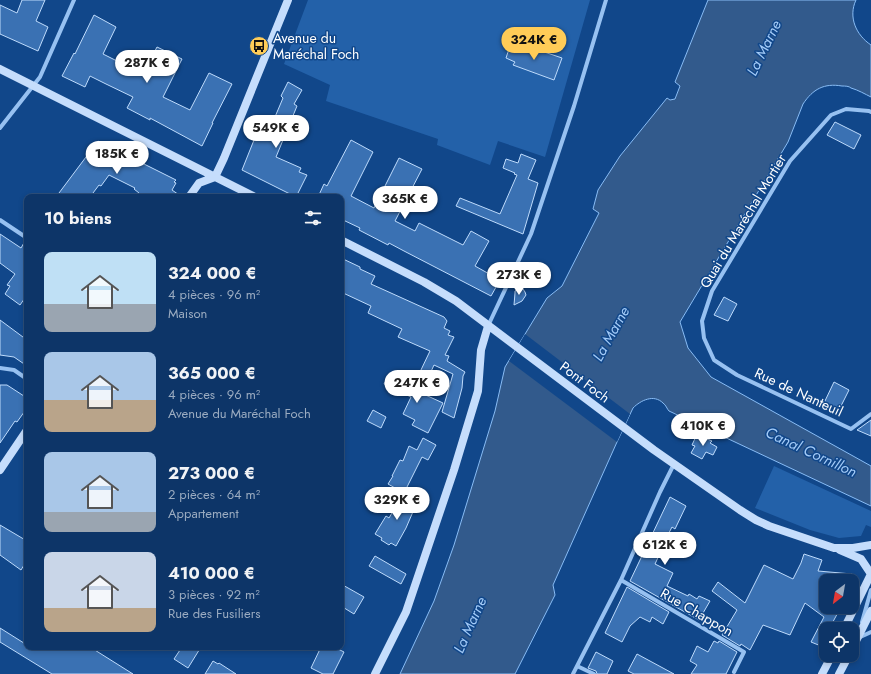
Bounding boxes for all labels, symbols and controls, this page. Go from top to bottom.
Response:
water label: La Marne [741,16,787,80]
pin: 324K € [501,27,567,61]
place label: Avenue du Maréchal Foch [273,28,359,64]
text: 324K € [510,30,558,49]
bus stop icon: Avenue du Maréchal Foch [248,35,270,57]
pin: 287K € [114,50,180,84]
text: 287K € [124,53,170,72]
pin: 549K € [243,115,309,149]
text: 549K € [252,118,300,137]
pin: 185K € [84,141,150,175]
text: 185K € [95,144,139,163]
street label: Quai du Maréchal Mortier [695,150,791,292]
pin: 365K € [372,186,438,220]
text: 365K € [382,189,428,208]
text: 10 biens [44,206,111,230]
icon: filters [302,207,324,229]
text: 324 000 € [168,261,257,285]
pin: 273K € [486,262,552,296]
text: 273K € [496,265,542,284]
icon: home [76,268,124,316]
text: 4 pièces · 96 m² [168,285,260,304]
water label: La Marne [587,302,635,365]
text: Maison [168,304,207,323]
street label: Pont Foch [556,357,614,407]
text: 365 000 € [168,361,256,385]
street label: Rue de Nanteuil [751,363,847,421]
icon: home [76,368,124,416]
pin: 247K € [384,370,450,404]
text: 247K € [394,373,440,392]
text: 4 pièces · 96 m² [168,385,260,404]
text: Avenue du Maréchal Foch [168,404,311,423]
pin: 410K € [670,413,736,447]
text: 410K € [680,416,726,435]
water label: Canal Cornillon [762,421,860,483]
text: 273 000 € [168,461,255,485]
icon: home [76,468,124,516]
text: 2 pièces · 64 m² [168,485,260,504]
pin: 329K € [364,487,430,521]
text: 329K € [374,490,420,509]
text: Appartement [168,504,239,523]
pin: 612K € [632,532,698,566]
text: 612K € [642,535,688,554]
text: 410 000 € [168,561,255,585]
icon: home [76,568,124,616]
north arrow [819,574,859,614]
map controls [819,574,859,662]
street label: Rue Chappon [657,583,737,641]
text: 3 pièces · 92 m² [168,585,260,604]
water label: La Marne [448,593,492,657]
text: Rue des Fusiliers [168,604,260,623]
button: locate [819,622,859,662]

